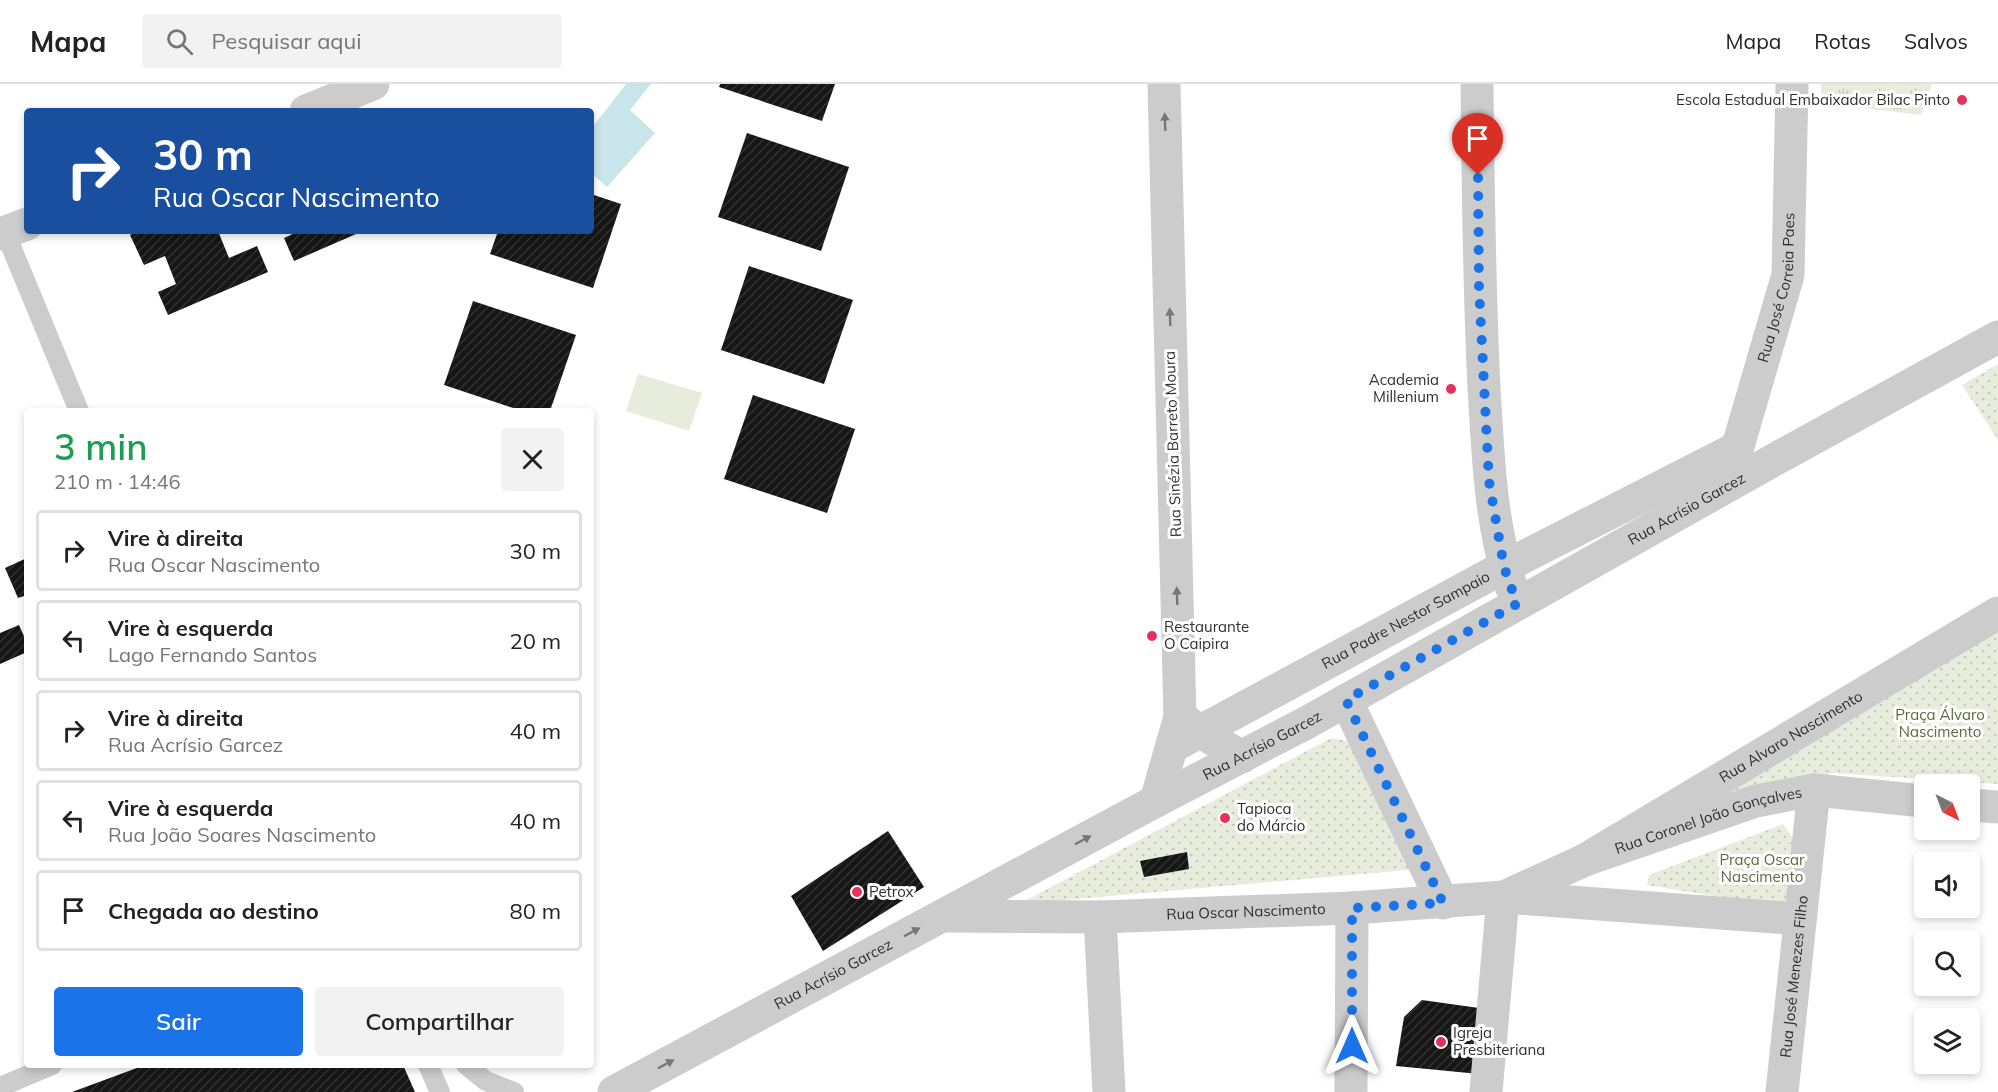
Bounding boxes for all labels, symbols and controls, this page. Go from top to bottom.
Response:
search box [142,14,562,68]
text: Mapa [30,24,106,59]
icon: search [163,25,196,58]
text: Pesquisar aqui [211,27,361,55]
text: Mapa [1726,28,1781,54]
text: Rotas [1814,28,1871,54]
text: Salvos [1904,28,1968,54]
place label: Escola Estadual Embaixador Bilac Pinto [1676,90,1950,109]
marker: Escola Estadual Embaixador Bilac Pinto [1955,93,1969,107]
one-way arrow [1160,112,1169,131]
pin [1452,113,1503,175]
icon: arrive [1461,122,1494,155]
text: 30 m [153,128,253,181]
icon: right [54,132,132,210]
text: Rua Oscar Nascimento [153,180,440,214]
street label: Rua José Correia Paes [1753,213,1798,365]
one-way arrow [1165,307,1175,326]
street label: Rua Sinézia Barreto Moura [1160,351,1185,537]
place label: Academia Millenium [1369,370,1439,406]
marker: Academia Millenium [1444,382,1458,396]
text: 3 min [54,424,148,469]
button: close [501,428,564,491]
street label: Rua Acrísio Garcez [1625,468,1749,549]
text: 210 m · 14:46 [54,469,180,494]
text: Vire à direita [108,524,243,552]
icon: right [57,534,90,567]
text: 30 m [510,537,561,565]
text: Rua Oscar Nascimento [108,552,320,577]
street label: Rua Padre Nestor Sampaio [1318,566,1493,673]
one-way arrow [1172,586,1182,605]
text: Vire à esquerda [108,614,273,642]
place label: Restaurante O Caipira [1164,617,1249,653]
icon: left [57,624,90,657]
text: 20 m [510,627,561,655]
marker: Restaurante O Caipira [1145,629,1159,643]
text: Lago Fernando Santos [108,642,317,667]
street label: Rua Alvaro Nascimento [1716,686,1866,787]
text: Vire à direita [108,704,243,732]
park label: Praça Álvaro Nascimento [1895,705,1985,741]
street label: Rua Acrísio Garcez [1199,706,1325,784]
icon: right [57,714,90,747]
text: 40 m [510,717,561,745]
text: Rua Acrísio Garcez [108,732,283,757]
north arrow [1914,774,1980,840]
map controls [1914,774,1980,1074]
street label: Rua Coronel João Gonçalves [1612,782,1804,858]
text: Vire à esquerda [108,794,273,822]
place label: Tapioca do Márcio [1237,799,1305,835]
icon: left [57,804,90,837]
text: 40 m [510,807,561,835]
marker: Tapioca do Márcio [1218,811,1232,825]
text: Rua João Soares Nascimento [108,822,376,847]
one-way arrow [1075,835,1092,845]
park label: Praça Oscar Nascimento [1719,850,1805,886]
button: sound [1914,852,1980,918]
place label: Petrox [869,882,914,901]
marker: Petrox [850,885,864,899]
icon: arrive [57,894,90,927]
street label: Rua José Menezes Filho [1776,894,1812,1059]
text: Chegada ao destino [108,897,319,925]
text: 80 m [510,897,561,925]
street label: Rua Oscar Nascimento [1166,899,1326,924]
one-way arrow [904,927,921,937]
button: search [1914,930,1980,996]
street label: Rua Acrísio Garcez [771,934,896,1013]
button: Sair [54,987,303,1056]
button: Compartilhar [315,987,564,1056]
button: layers [1914,1008,1980,1074]
position arrow [1320,1014,1384,1078]
place label: Igreja Presbiteriana [1453,1023,1545,1059]
marker: Igreja Presbiteriana [1434,1035,1448,1049]
one-way arrow [658,1059,675,1069]

